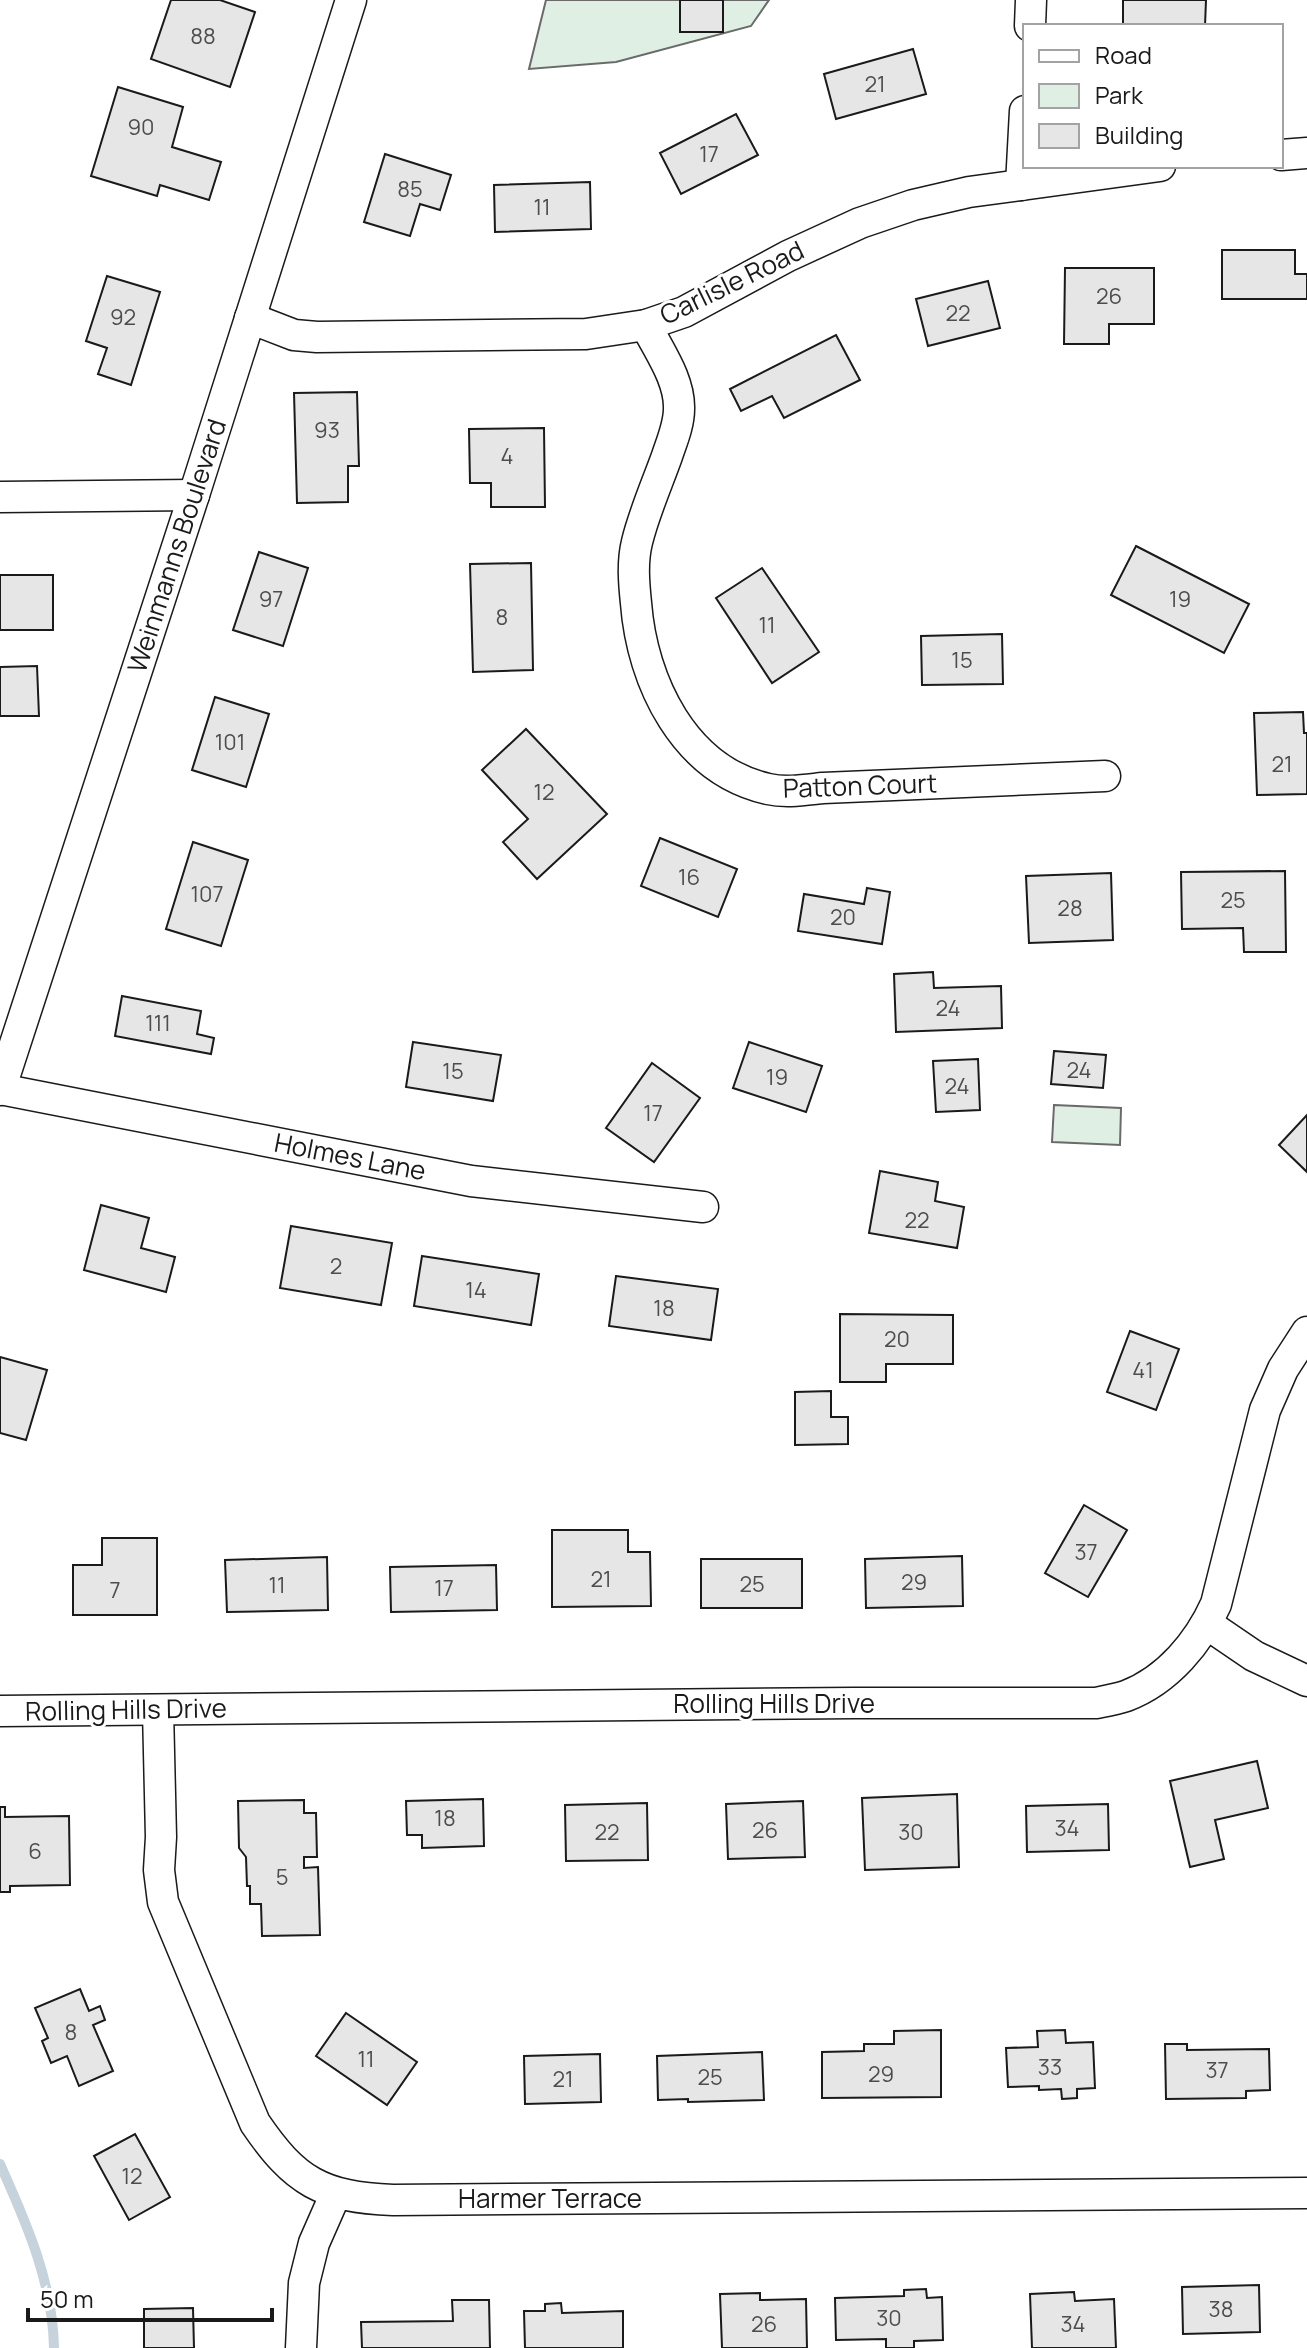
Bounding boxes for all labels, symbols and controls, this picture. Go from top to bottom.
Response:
house number: 88 [190,21,216,51]
legend [1023,24,1283,168]
text: Road [1095,38,1152,71]
house number: 21 [864,69,886,99]
text: Park [1095,78,1144,111]
house number: 90 [127,112,155,142]
text: Building [1095,118,1183,151]
house number: 17 [699,139,719,169]
house number: 85 [397,174,423,204]
house number: 11 [533,192,551,222]
street label: Carlisle Road [653,232,810,333]
house number: 26 [1096,281,1122,311]
house number: 22 [945,298,971,328]
house number: 92 [110,302,136,332]
street label: Weinmanns Boulevard [118,414,234,677]
house number: 93 [314,415,340,445]
house number: 4 [501,441,513,471]
house number: 97 [259,584,283,614]
house number: 19 [1169,584,1191,614]
house number: 8 [496,602,508,632]
house number: 11 [758,610,776,640]
house number: 15 [951,645,973,675]
house number: 101 [215,727,245,757]
house number: 21 [1271,749,1293,779]
street label: Patton Court [782,764,938,806]
house number: 12 [533,777,555,807]
house number: 16 [678,862,700,892]
house number: 107 [190,879,224,909]
house number: 25 [1220,885,1246,915]
house number: 28 [1057,893,1083,923]
house number: 20 [830,902,856,932]
house number: 24 [935,993,961,1023]
house number: 111 [145,1008,171,1038]
house number: 24 [1066,1055,1092,1085]
house number: 15 [442,1056,464,1086]
house number: 19 [766,1062,788,1092]
house number: 24 [944,1071,970,1101]
house number: 17 [643,1098,663,1128]
street label: Holmes Lane [271,1124,429,1188]
house number: 22 [904,1205,930,1235]
house number: 2 [330,1251,342,1281]
house number: 14 [465,1275,487,1305]
house number: 18 [653,1293,675,1323]
house number: 20 [884,1324,910,1354]
house number: 41 [1132,1355,1154,1385]
house number: 37 [1074,1537,1098,1567]
house number: 21 [590,1564,612,1594]
house number: 29 [901,1567,927,1597]
house number: 25 [739,1569,765,1599]
house number: 11 [268,1570,286,1600]
house number: 17 [434,1573,454,1603]
house number: 7 [109,1575,121,1605]
street label: Rolling Hills Drive [673,1685,875,1721]
street label: Rolling Hills Drive [25,1689,227,1729]
house number: 18 [434,1803,456,1833]
house number: 34 [1054,1813,1080,1843]
house number: 26 [752,1815,778,1845]
house number: 22 [594,1817,620,1847]
house number: 30 [898,1817,924,1847]
house number: 6 [28,1836,42,1866]
house number: 5 [276,1862,288,1892]
house number: 8 [65,2017,77,2047]
house number: 11 [357,2044,375,2074]
house number: 33 [1038,2052,1062,2082]
house number: 37 [1205,2055,1229,2085]
house number: 29 [868,2059,894,2089]
house number: 25 [697,2062,723,2092]
house number: 21 [552,2064,574,2094]
house number: 12 [121,2161,143,2191]
street label: Harmer Terrace [458,2180,642,2216]
scale bar [28,2272,272,2322]
text: 50 m [40,2282,94,2315]
house number: 38 [1209,2294,1233,2324]
house number: 30 [876,2303,902,2333]
house number: 26 [751,2309,777,2339]
house number: 34 [1060,2309,1086,2339]

